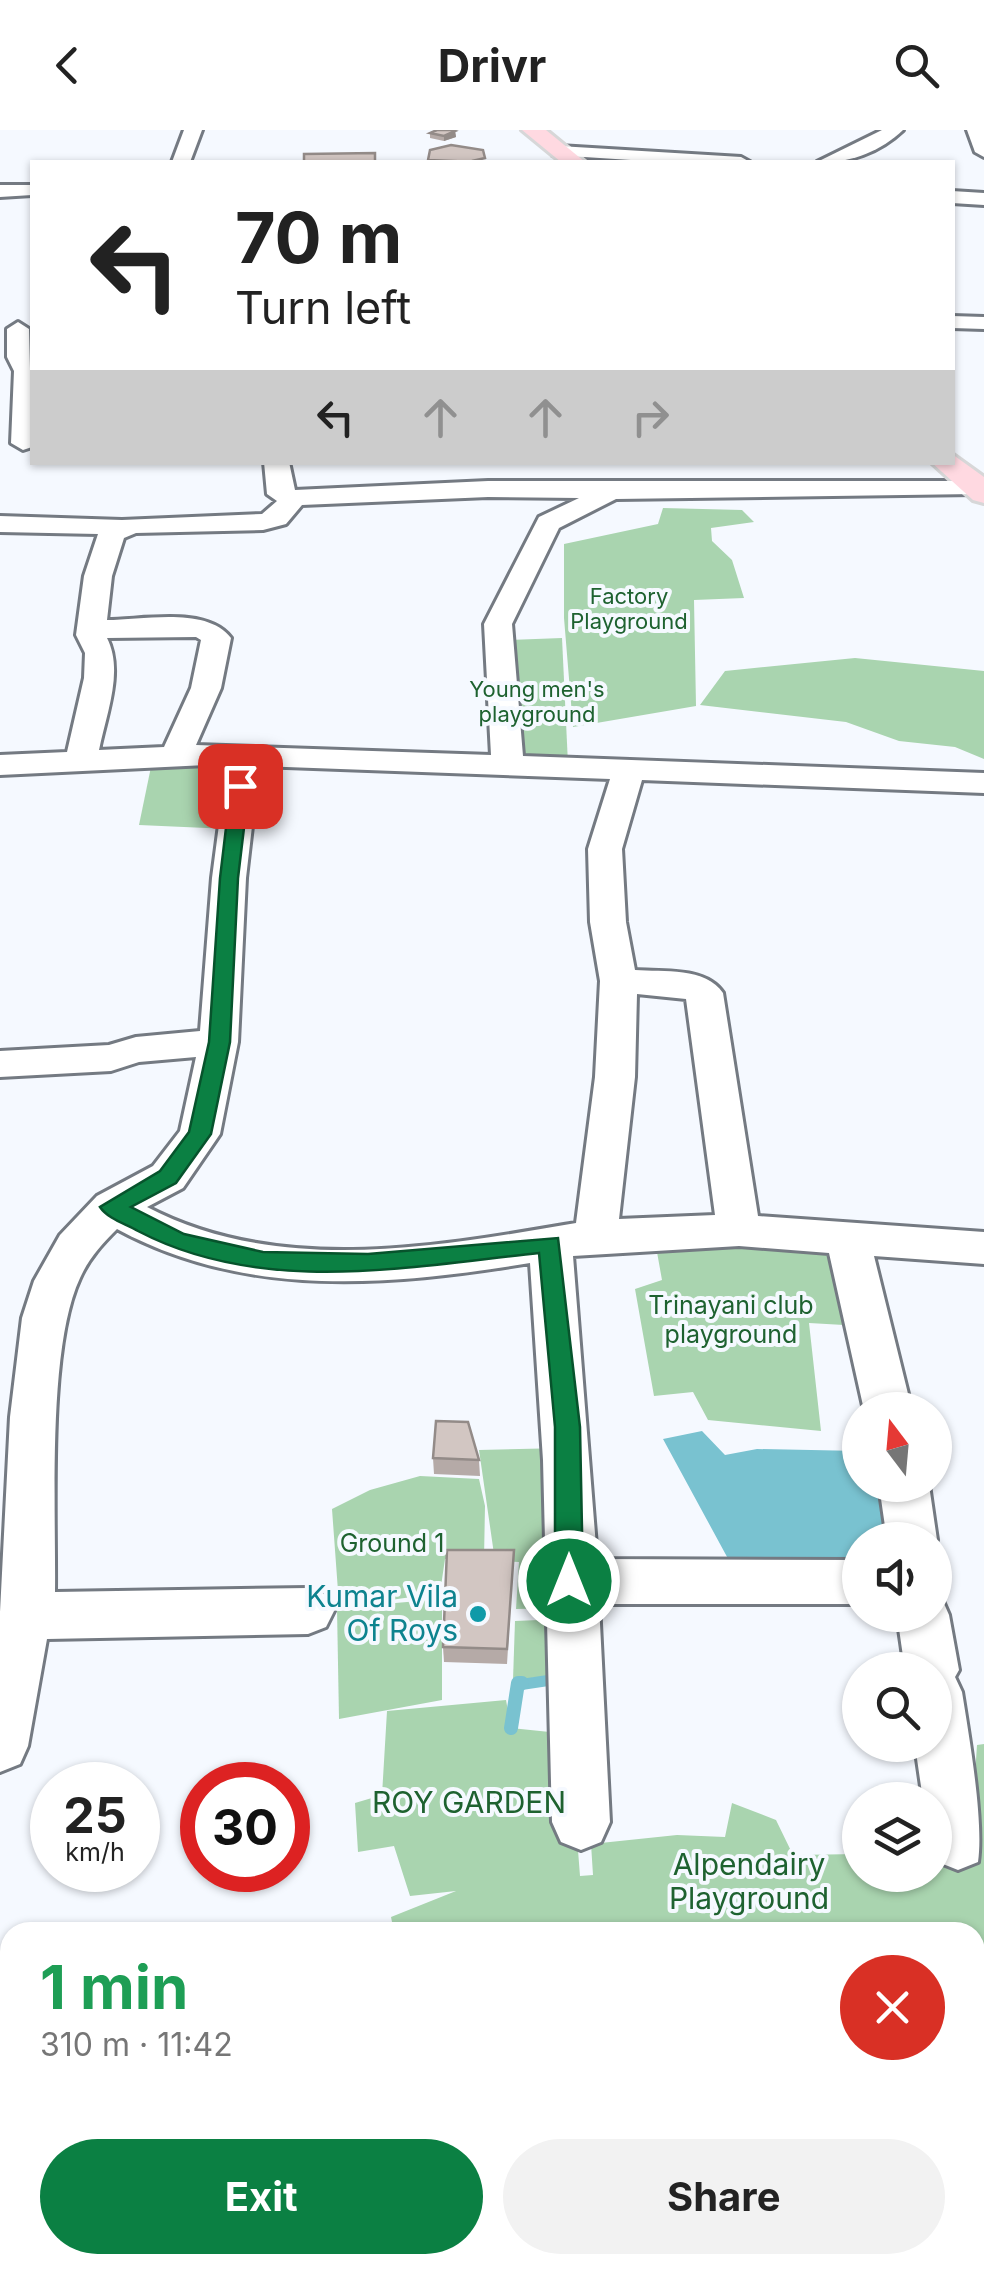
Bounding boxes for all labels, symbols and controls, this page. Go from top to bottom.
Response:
icon: back [40,38,95,93]
text: Drivr [438,38,546,93]
icon: search [889,38,944,93]
text: 70 m [235,195,402,280]
icon: left [70,200,200,330]
text: Turn left [235,280,411,335]
icon: left [308,390,363,445]
icon: ahead [413,390,468,445]
icon: ahead [518,390,573,445]
icon: right [623,390,678,445]
park label: Factory Playground [570,583,688,634]
park label: Young men's playground [469,676,605,727]
pin [198,744,283,829]
icon: arrive [213,759,268,814]
park label: Trinayani club playground [648,1290,814,1349]
north arrow [842,1392,952,1502]
map controls [842,1392,952,1892]
button: sound [842,1522,952,1632]
park label: Ground 1 [340,1528,444,1558]
position arrow [517,1529,621,1633]
place label: Kumar Vila Of Roys [306,1578,458,1648]
marker: Kumar Vila Of Roys [467,1603,489,1625]
button: search [842,1652,952,1762]
speed limit sign: 30 [180,1762,310,1892]
button: layers [842,1782,952,1892]
park label: ROY GARDEN [372,1784,566,1820]
text: 25 [63,1785,127,1845]
text: km/h [65,1837,125,1867]
park label: Alpendairy Playground [669,1846,829,1916]
text: 1 min [40,1951,188,2023]
button: close [840,1955,945,2060]
text: 310 m · 11:42 [40,2025,233,2064]
button: Exit [40,2139,483,2254]
button: Share [503,2139,945,2254]

